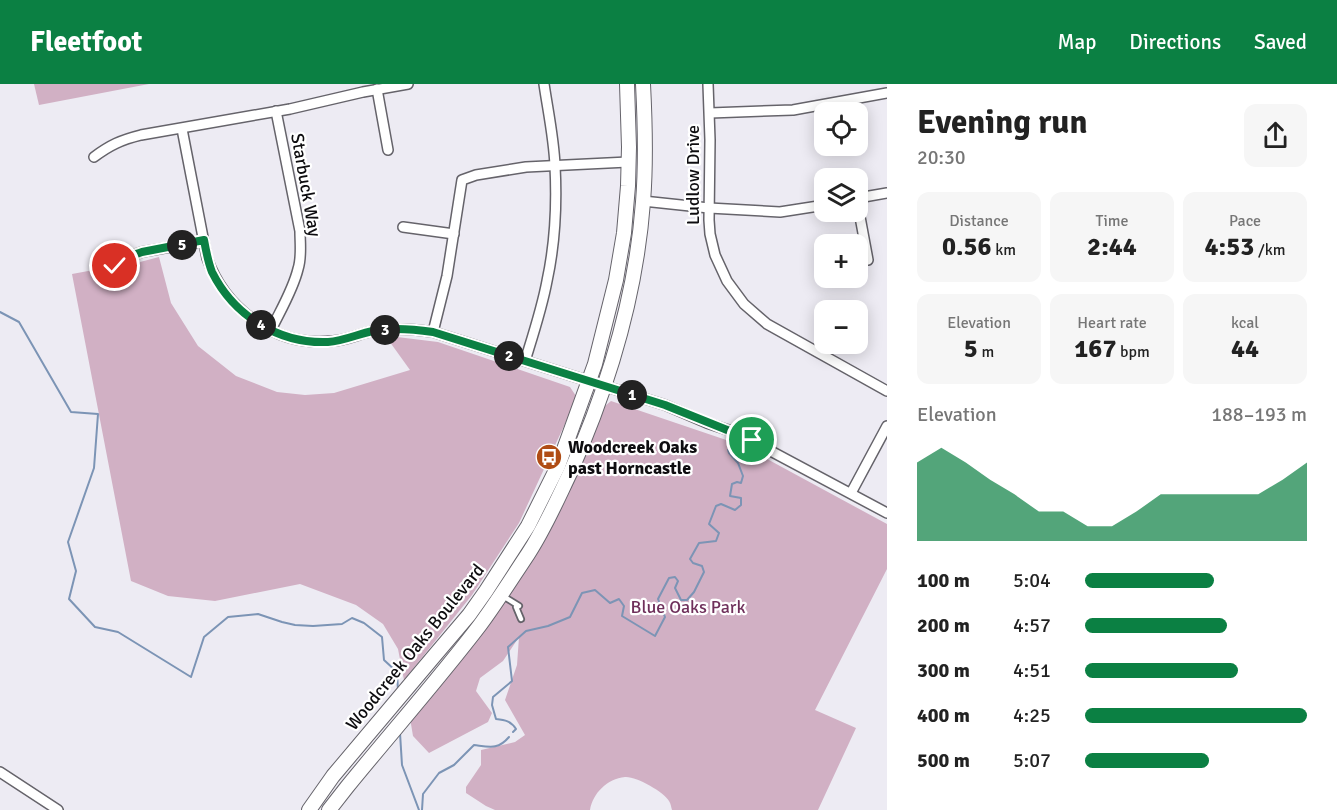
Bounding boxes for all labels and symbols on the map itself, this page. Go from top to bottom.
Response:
street label: Ludlow Drive [682,125,704,225]
street label: Starbuck Way [286,131,326,239]
pin: 5 [167,230,197,260]
pin [89,240,140,291]
pin: 4 [246,310,276,340]
pin: 3 [370,315,400,345]
pin: 2 [494,341,524,371]
pin: 1 [617,380,647,410]
pin [726,414,777,465]
place label: Woodcreek Oaks past Horncastle [568,436,697,479]
bus stop icon: Woodcreek Oaks past Horncastle [534,442,564,472]
street label: Woodcreek Oaks Boulevard [341,559,489,735]
park label: Blue Oaks Park [631,596,745,618]

